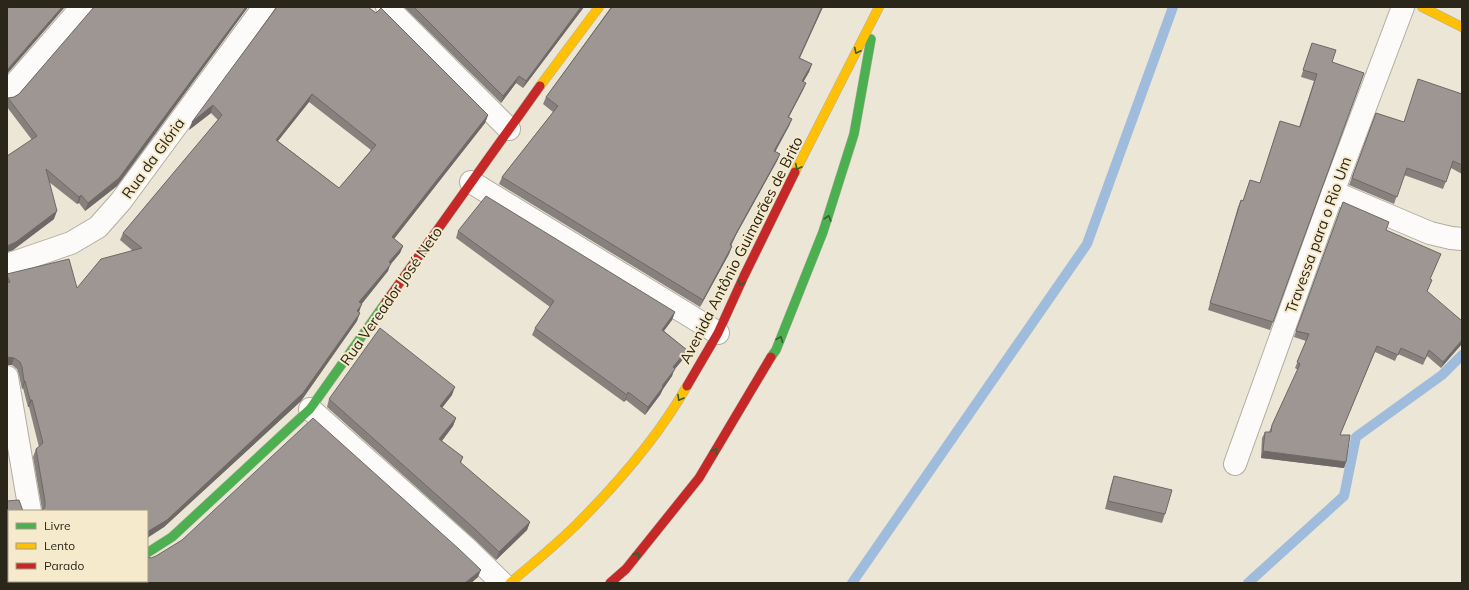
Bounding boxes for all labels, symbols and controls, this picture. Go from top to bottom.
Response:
one-way arrow [855,47,862,54]
street label: Rua da Glória [117,114,189,202]
street label: Avenida Antônio Guimarães de Brito [675,133,807,367]
street label: Travessa para o Rio Um [1281,154,1355,316]
one-way arrow [795,162,803,170]
one-way arrow [823,215,832,222]
street label: Rua Vereador José Neto [336,223,446,369]
one-way arrow [737,280,745,287]
one-way arrow [776,335,784,342]
one-way arrow [677,394,685,401]
one-way arrow [710,448,717,455]
legend [8,510,148,582]
text: Livre [44,518,71,533]
text: Lento [44,538,75,553]
one-way arrow [632,552,639,559]
text: Parado [44,558,84,573]

